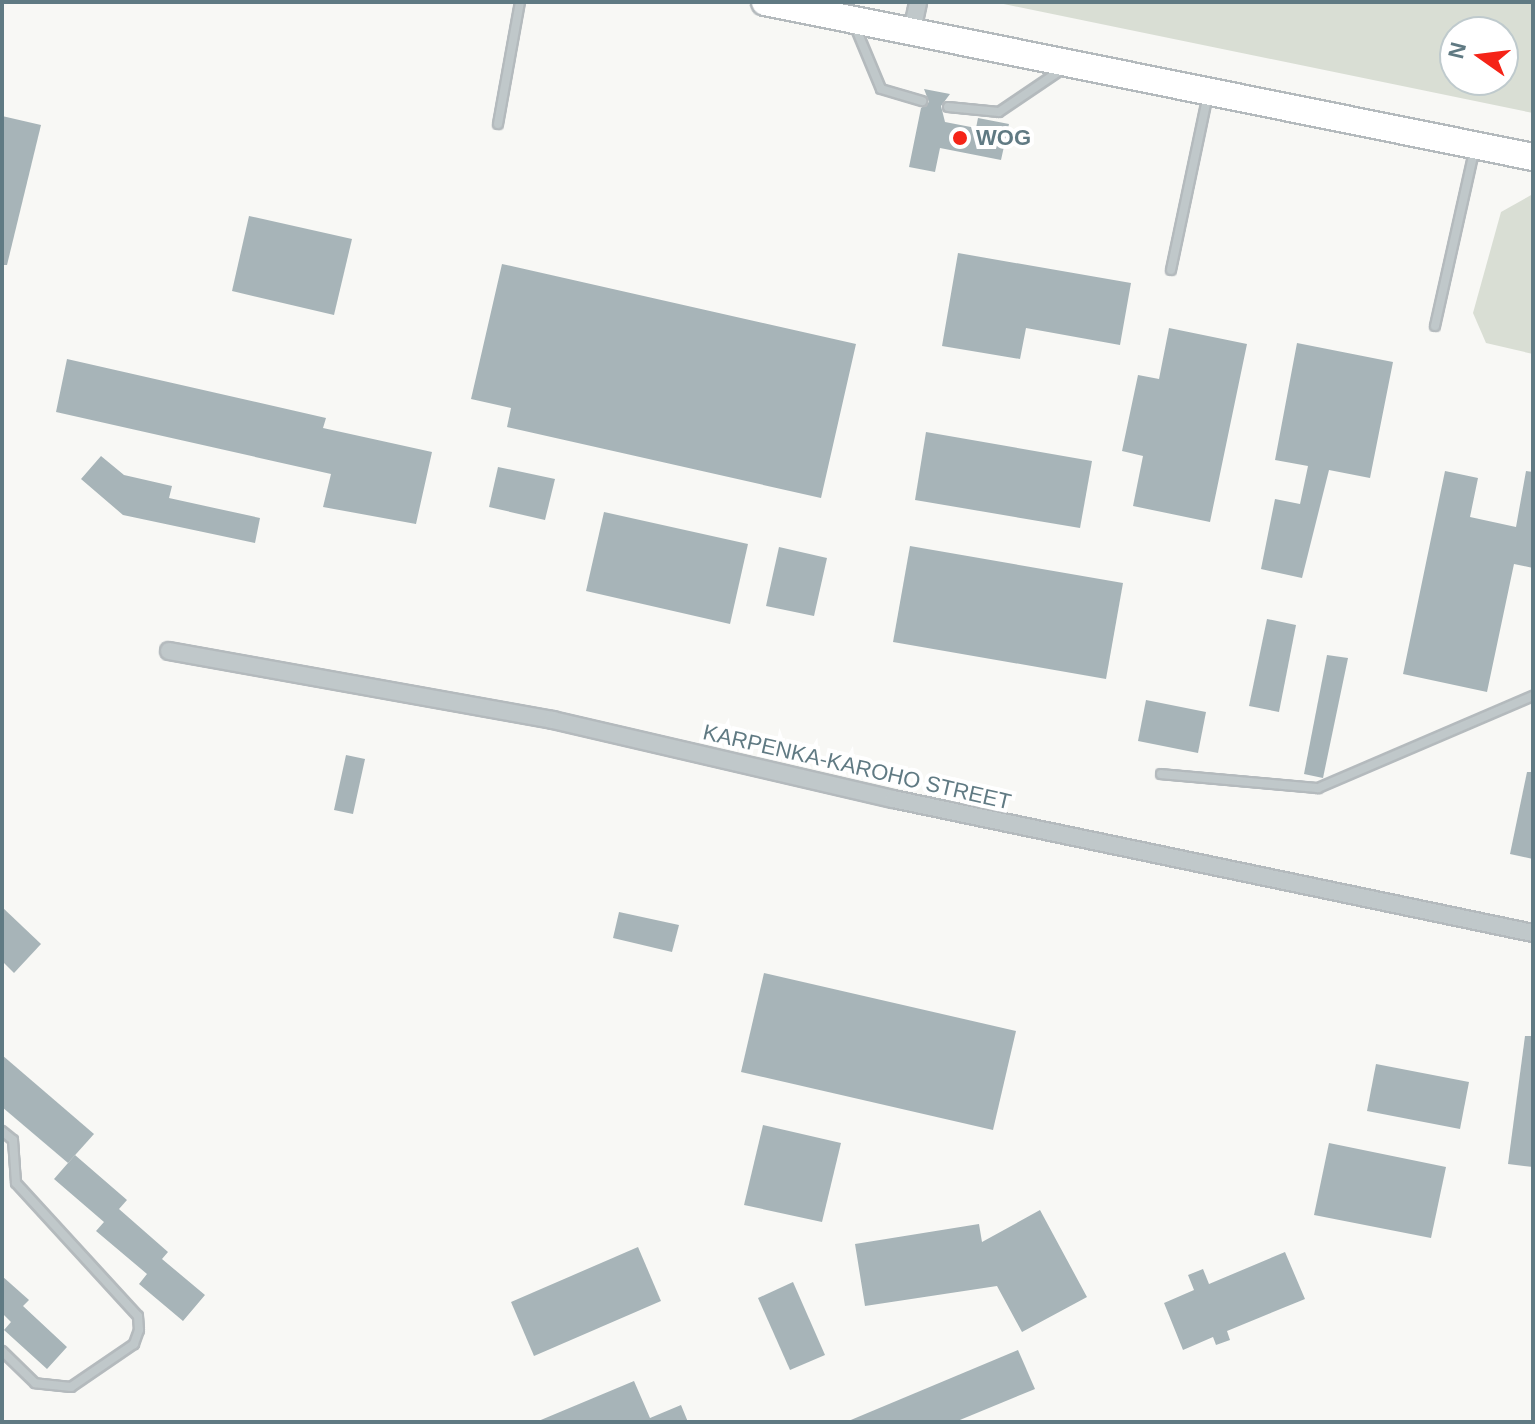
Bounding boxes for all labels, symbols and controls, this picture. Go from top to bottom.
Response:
north arrow [1439,16,1519,96]
text: N [1443,40,1471,61]
place label: WOG [976,125,1031,151]
marker: WOG [951,129,969,147]
street label: KARPENKA-KAROHO STREET [700,719,1014,815]

